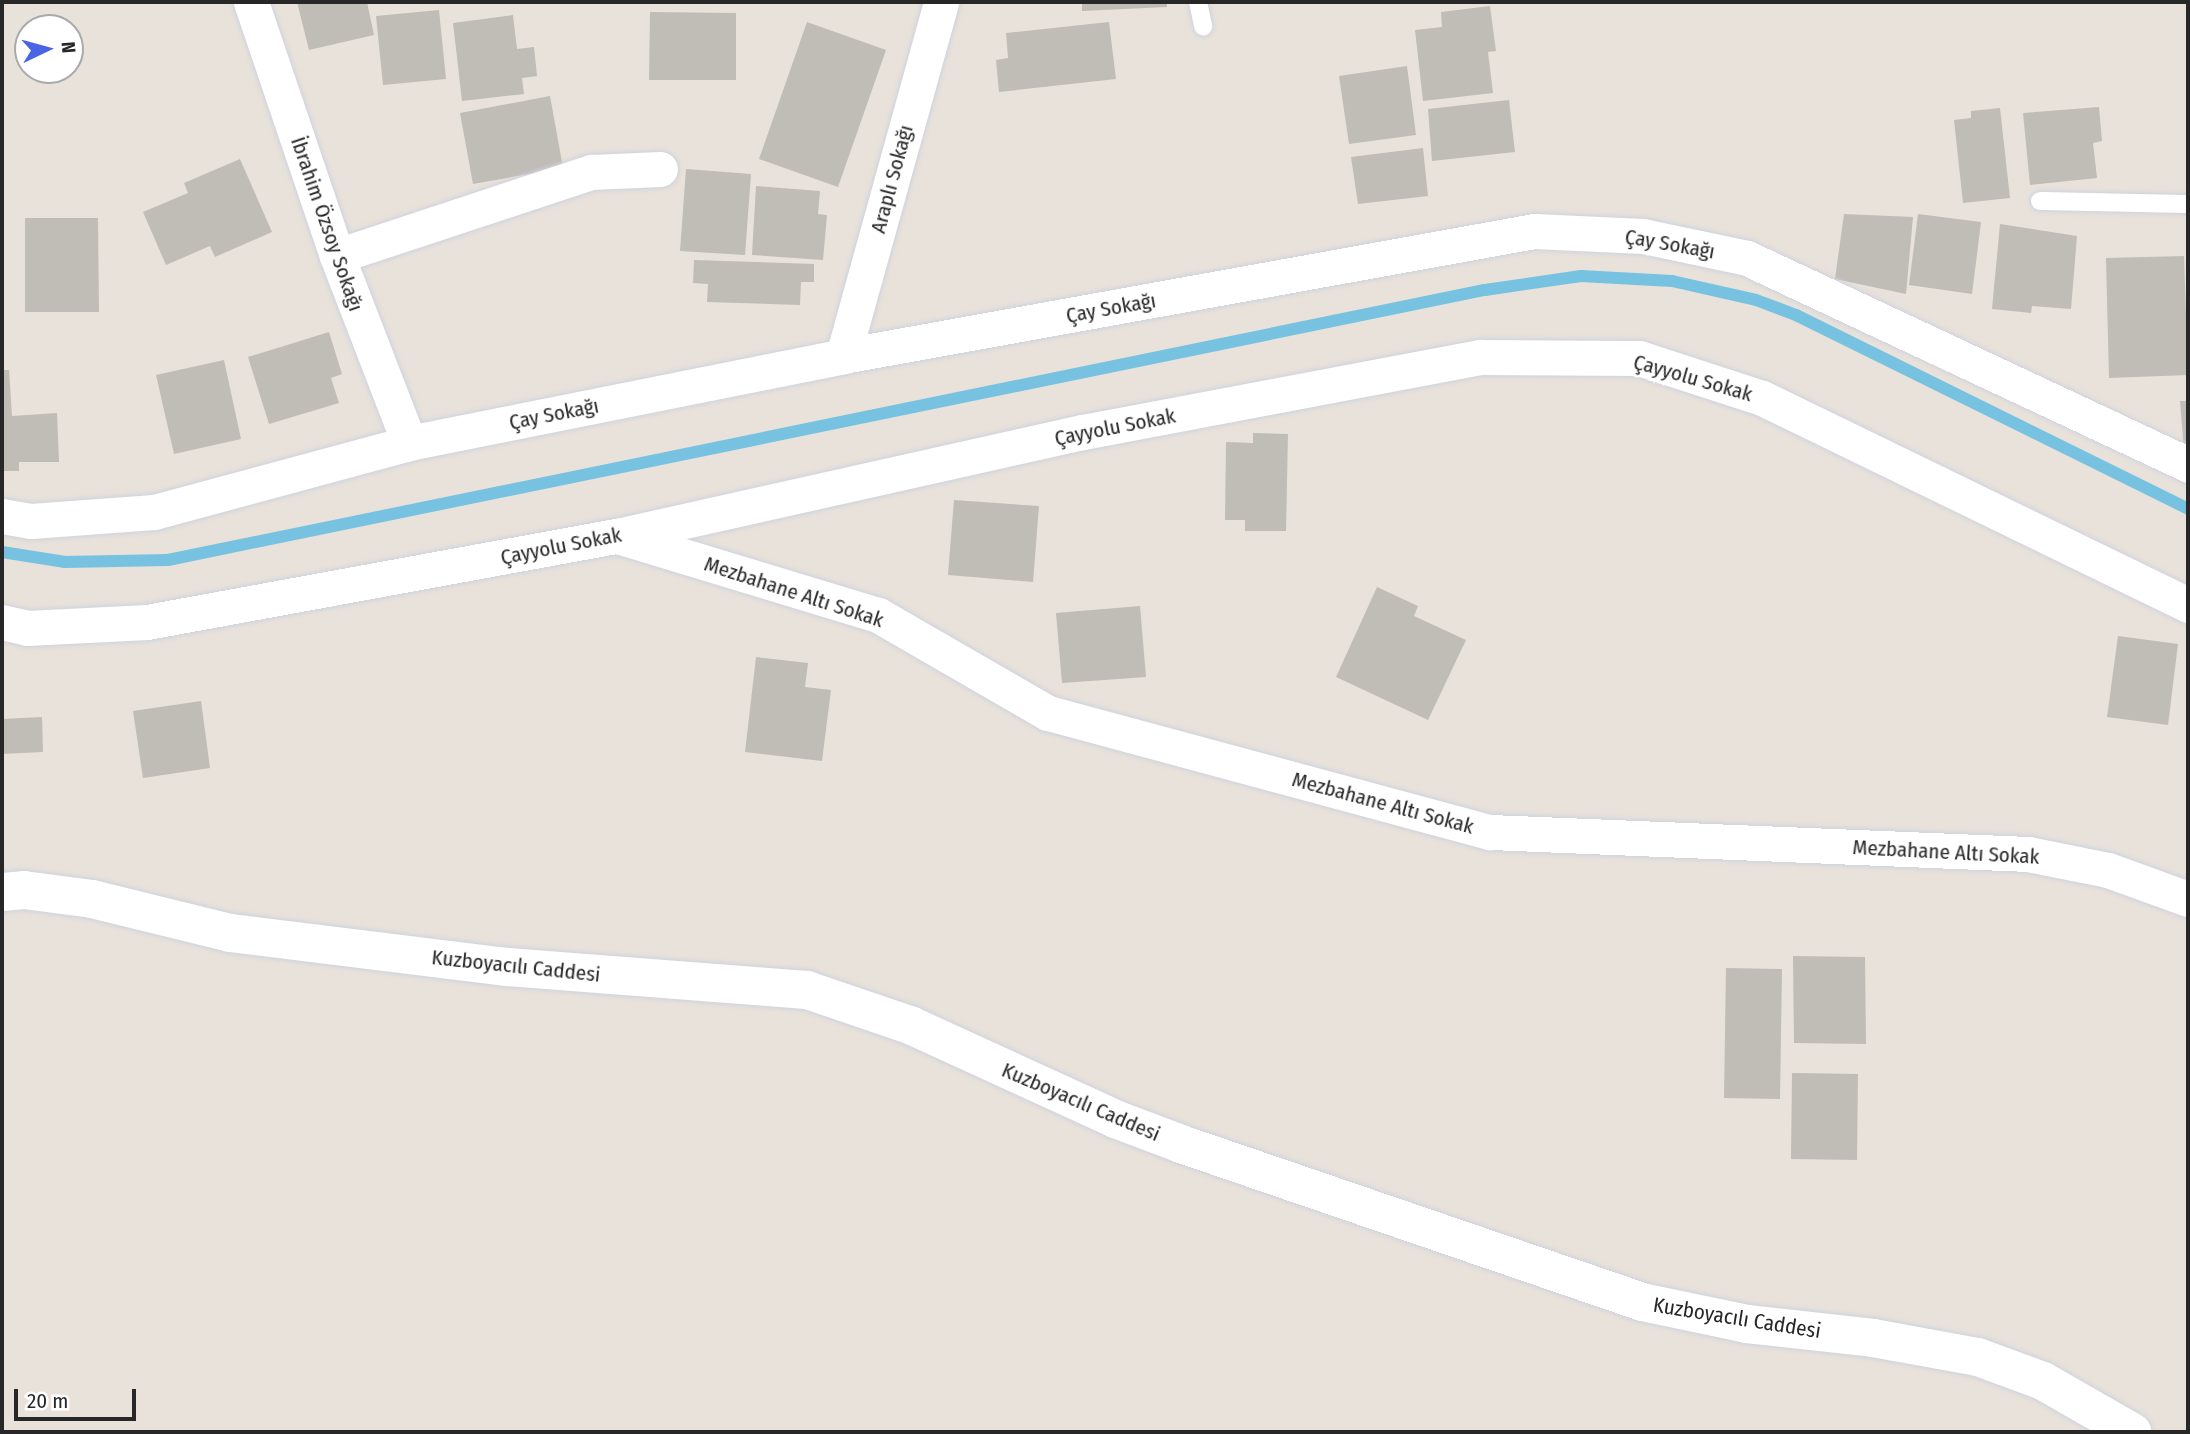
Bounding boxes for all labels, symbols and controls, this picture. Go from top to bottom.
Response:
north arrow [14,14,84,84]
text: N [56,41,80,54]
street label: Araplı Sokağı [865,122,919,236]
street label: İbrahim Özsoy Sokağı [285,134,369,314]
street label: Çay Sokağı [1623,224,1717,264]
street label: Çay Sokağı [1064,288,1158,328]
street label: Çayyolu Sokak [1631,349,1755,407]
street label: Çay Sokağı [507,393,601,435]
street label: Çayyolu Sokak [1052,403,1178,451]
street label: Çayyolu Sokak [498,522,624,570]
street label: Mezbahane Altı Sokak [701,551,887,633]
street label: Mezbahane Altı Sokak [1289,767,1477,839]
street label: Mezbahane Altı Sokak [1852,835,2040,869]
street label: Kuzboyacılı Caddesi [430,945,602,987]
street label: Kuzboyacılı Caddesi [998,1057,1164,1147]
street label: Kuzboyacılı Caddesi [1651,1292,1823,1344]
scale bar [18,1374,140,1418]
text: 20 m [27,1388,68,1414]

